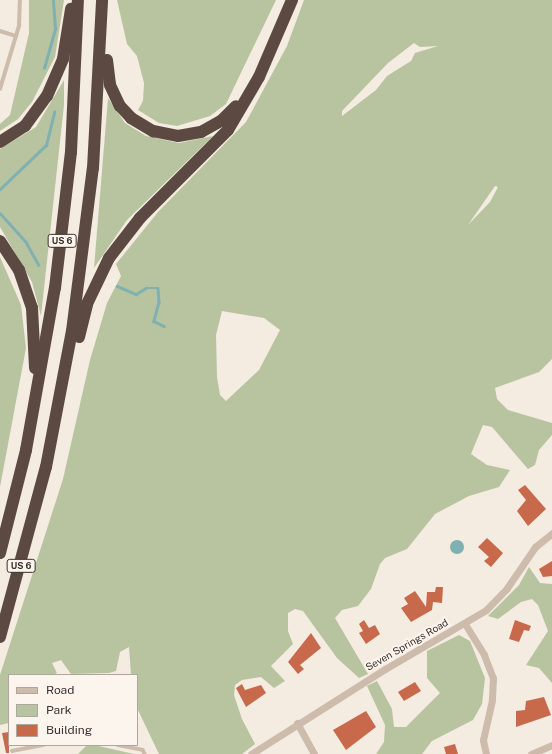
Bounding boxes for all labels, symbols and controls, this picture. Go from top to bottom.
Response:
road number: US 6 [47,234,77,248]
road number: US 6 [6,559,36,573]
street label: Seven Springs Road [364,617,450,673]
legend [8,674,138,746]
text: Road [46,683,74,697]
text: Park [46,703,72,717]
text: Building [46,723,92,737]

